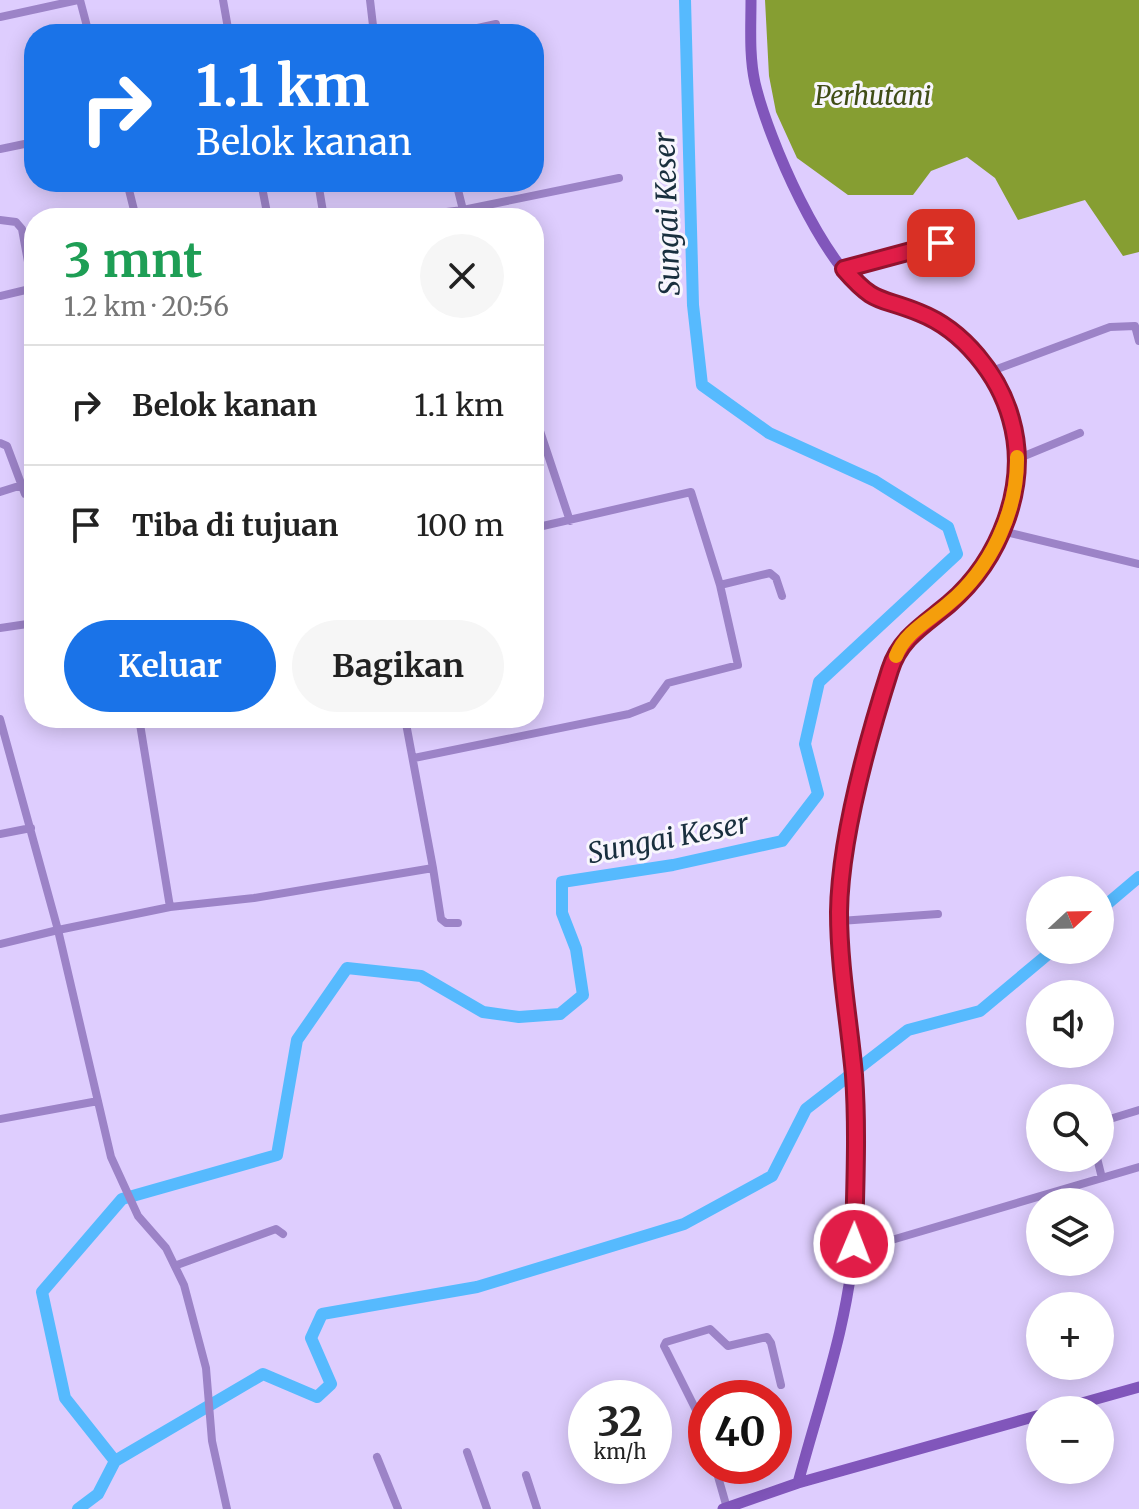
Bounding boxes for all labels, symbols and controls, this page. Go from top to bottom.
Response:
text: 1.1 km [196,51,370,121]
icon: right [64,56,168,160]
park label: Perhutani [815,79,931,112]
text: Belok kanan [196,120,412,165]
water label: Sungai Keser [646,131,688,296]
pin [907,209,975,277]
icon: arrive [919,221,963,265]
text: 3 mnt [64,230,203,290]
button: close [420,234,504,318]
text: 1.2 km · 20:56 [64,290,229,323]
icon: right [64,383,108,427]
text: Belok kanan [132,386,317,424]
text: 1.1 km [414,386,504,424]
icon: arrive [64,503,108,547]
text: Tiba di tujuan [132,506,338,544]
text: 100 m [416,506,504,544]
button: Keluar [64,620,276,712]
button: Bagikan [292,620,504,712]
water label: Sungai Keser [584,805,752,871]
north arrow [1026,876,1114,964]
map controls [1026,876,1114,1484]
button: sound [1026,980,1114,1068]
button: search [1026,1084,1114,1172]
button: layers [1026,1188,1114,1276]
position arrow [812,1202,896,1286]
button: + [1026,1292,1114,1380]
speed limit sign: 40 [688,1380,792,1484]
button: − [1026,1396,1114,1484]
text: 32 [597,1397,643,1447]
text: km/h [594,1439,646,1464]

